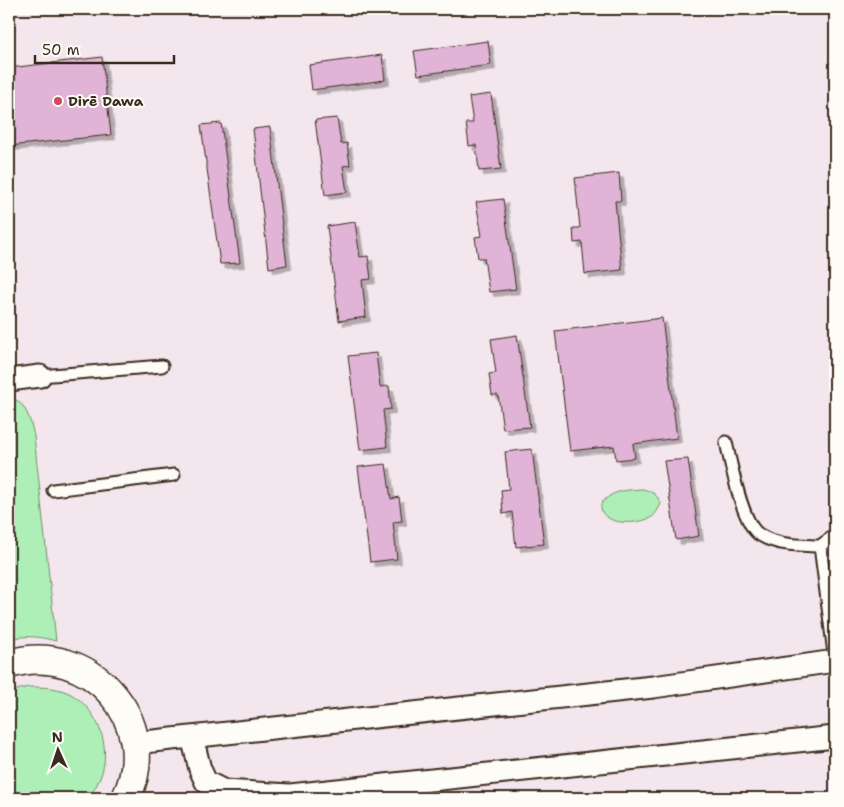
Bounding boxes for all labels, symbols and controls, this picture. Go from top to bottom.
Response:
scale bar [35,32,174,64]
text: 50 m [42,40,80,60]
place label: Dirē Dawa [68,92,144,110]
marker: Dirē Dawa [52,95,64,107]
north arrow [32,724,82,774]
text: N [51,728,63,746]

